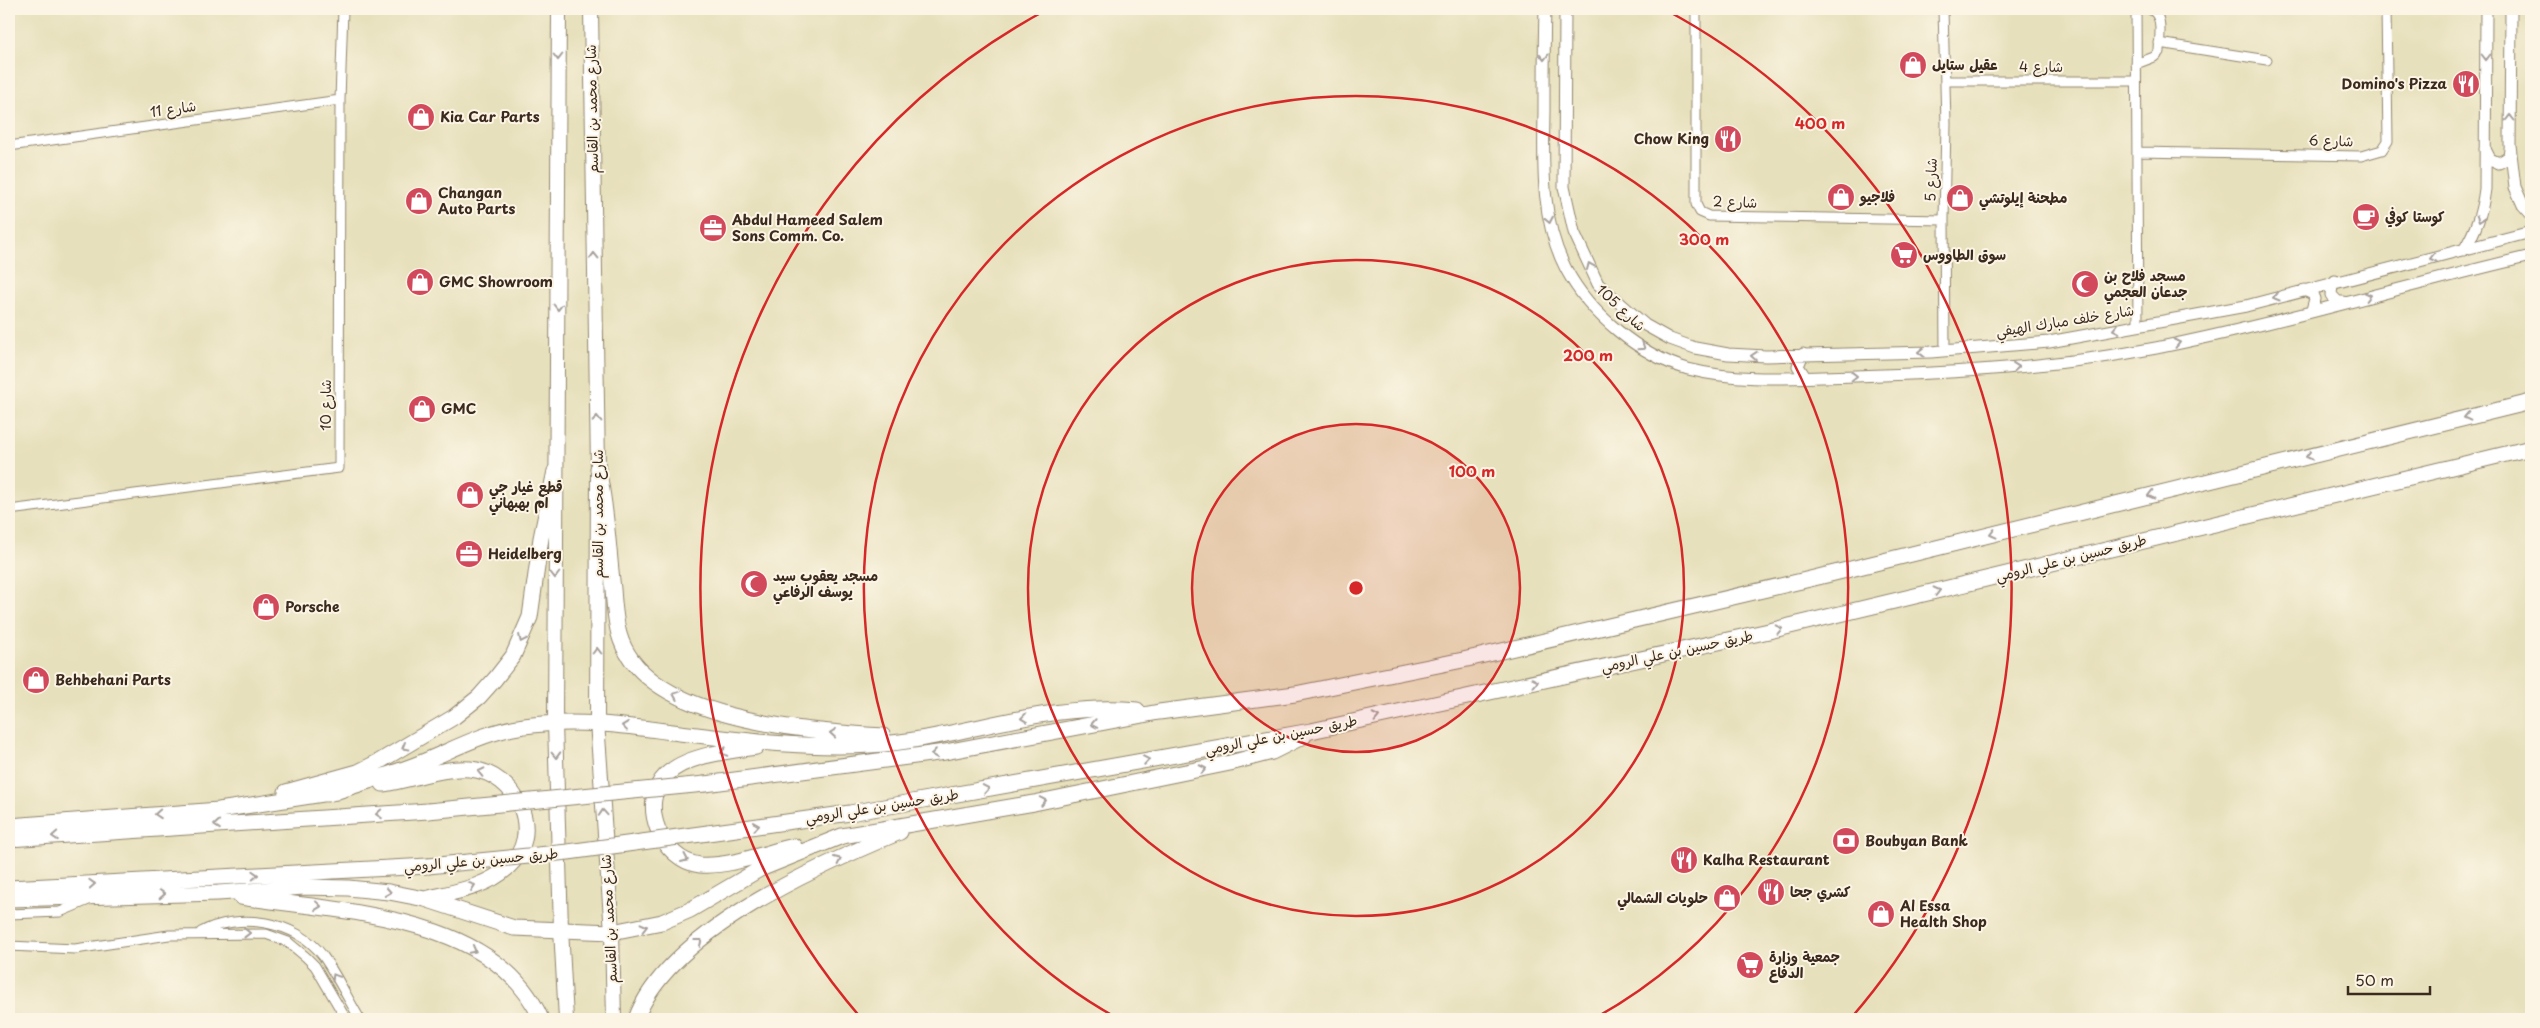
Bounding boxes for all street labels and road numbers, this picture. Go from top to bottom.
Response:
street label: شارع محمد بن القاسم [580,44,604,174]
street label: شارع 4 [2019,56,2063,77]
street label: شارع 11 [148,95,197,122]
street label: شارع 6 [2308,130,2354,151]
street label: شارع 5 [1919,158,1942,202]
street label: شارع 2 [1712,190,1758,213]
street label: شارع 105 [1592,279,1651,336]
street label: شارع خلف مبارك الهيفي [1994,299,2136,345]
street label: شارع 10 [315,379,336,431]
street label: شارع محمد بن القاسم [587,449,609,579]
street label: طريق حسين بن علي الرومي [1993,529,2149,589]
street label: طريق حسين بن علي الرومي [1599,624,1755,680]
street label: طريق حسين بن علي الرومي [1203,709,1359,763]
street label: طريق حسين بن علي الرومي [804,783,960,831]
street label: طريق حسين بن علي الرومي [403,842,559,880]
street label: شارع محمد بن القاسم [595,854,623,984]

